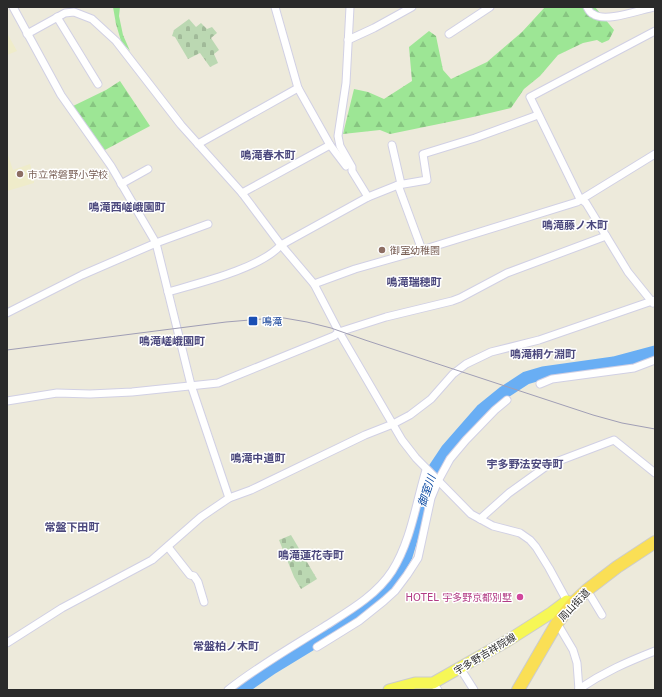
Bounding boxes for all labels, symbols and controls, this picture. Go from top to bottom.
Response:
district label: 鳴滝春木町 [241,149,296,162]
marker: 市立常磐野小学校 [15,169,25,179]
place label: 市立常磐野小学校 [28,169,108,180]
district label: 鳴滝西嵯峨園町 [89,201,166,214]
district label: 鳴滝藤ノ木町 [542,219,608,232]
marker: 御室幼稚園 [377,245,387,255]
place label: 御室幼稚園 [390,245,440,256]
district label: 鳴滝瑞穂町 [387,276,442,289]
marker: 鳴滝 [247,315,259,327]
place label: 鳴滝 [262,316,282,327]
district label: 鳴滝嵯峨園町 [139,335,205,348]
district label: 鳴滝桐ケ淵町 [510,348,576,361]
district label: 鳴滝中道町 [231,452,286,465]
district label: 宇多野法安寺町 [487,458,564,471]
water label: 御室川 [415,472,439,509]
district label: 常盤下田町 [45,521,100,534]
district label: 鳴滝蓮花寺町 [278,549,344,562]
street label: 周山街道 [556,587,592,623]
place label: HOTEL 宇多野京都別墅 [405,592,512,603]
marker: HOTEL 宇多野京都別墅 [515,592,525,602]
street label: 宇多野吉祥院線 [452,631,518,677]
district label: 常盤柏ノ木町 [193,640,259,653]

